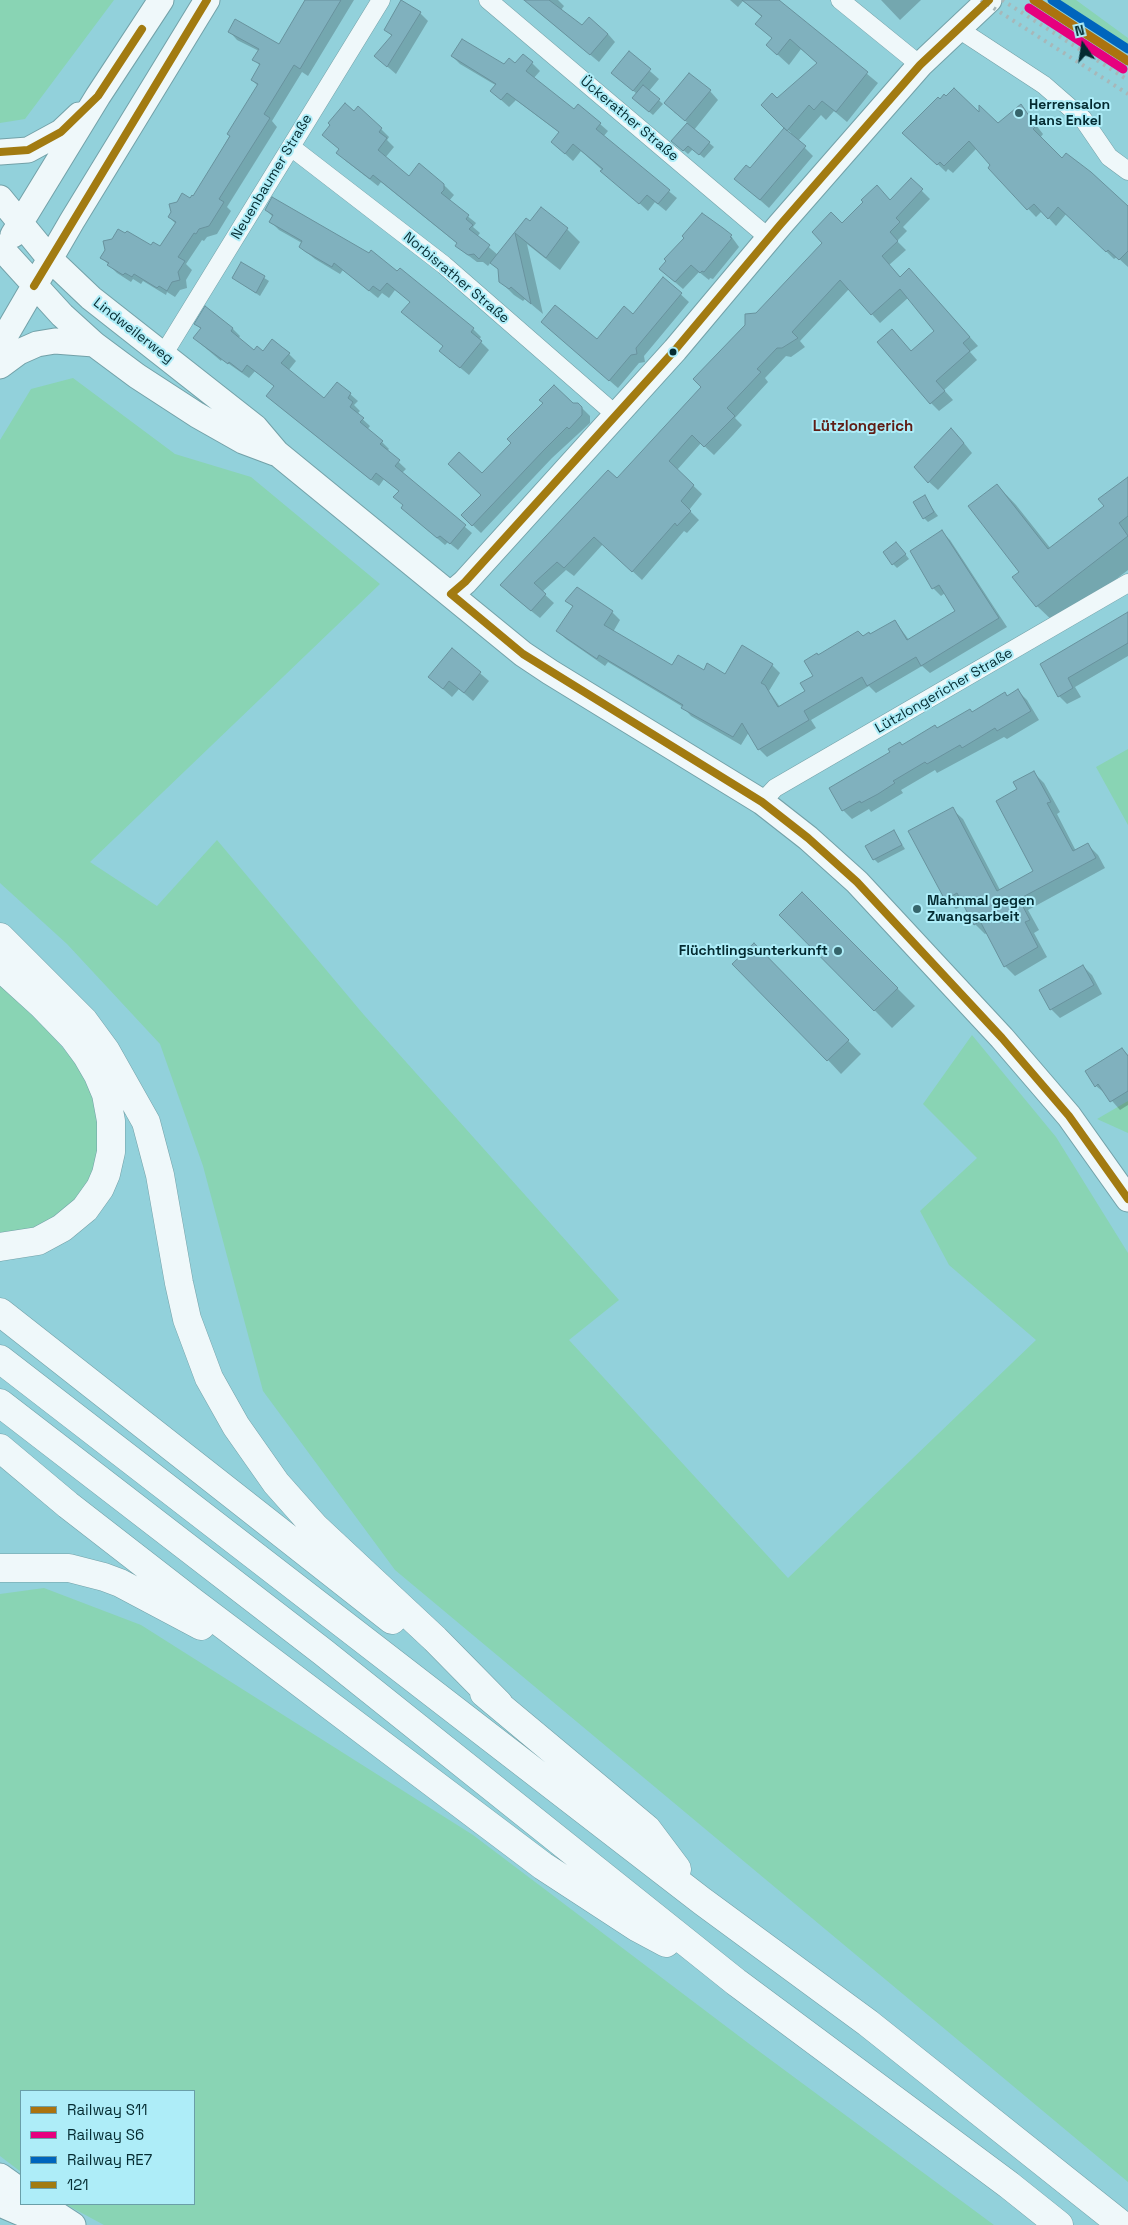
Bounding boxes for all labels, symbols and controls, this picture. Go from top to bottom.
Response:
north arrow [1058,20,1108,70]
text: N [1073,21,1086,40]
street label: Ückerather Straße [576,73,682,165]
place label: Herrensalon Hans Enkel [1029,97,1110,130]
marker: Herrensalon Hans Enkel [1013,107,1025,119]
street label: Neuenbaumer Straße [228,111,316,243]
street label: Norbisrather Straße [400,229,512,327]
street label: Lindweilerweg [90,295,176,367]
unlabelled marker [668,347,678,357]
district label: Lützlongerich [813,418,913,436]
street label: Lützlongericher Straße [872,645,1016,737]
place label: Mahnmal gegen Zwangsarbeit [927,893,1035,926]
marker: Mahnmal gegen Zwangsarbeit [911,903,923,915]
place label: Flüchtlingsunterkunft [679,943,828,959]
marker: Flüchtlingsunterkunft [832,945,844,957]
legend [20,2090,195,2205]
text: Railway S11 [67,2100,148,2119]
text: Railway S6 [67,2125,144,2144]
text: Railway RE7 [67,2150,152,2169]
text: 121 [67,2175,89,2194]

